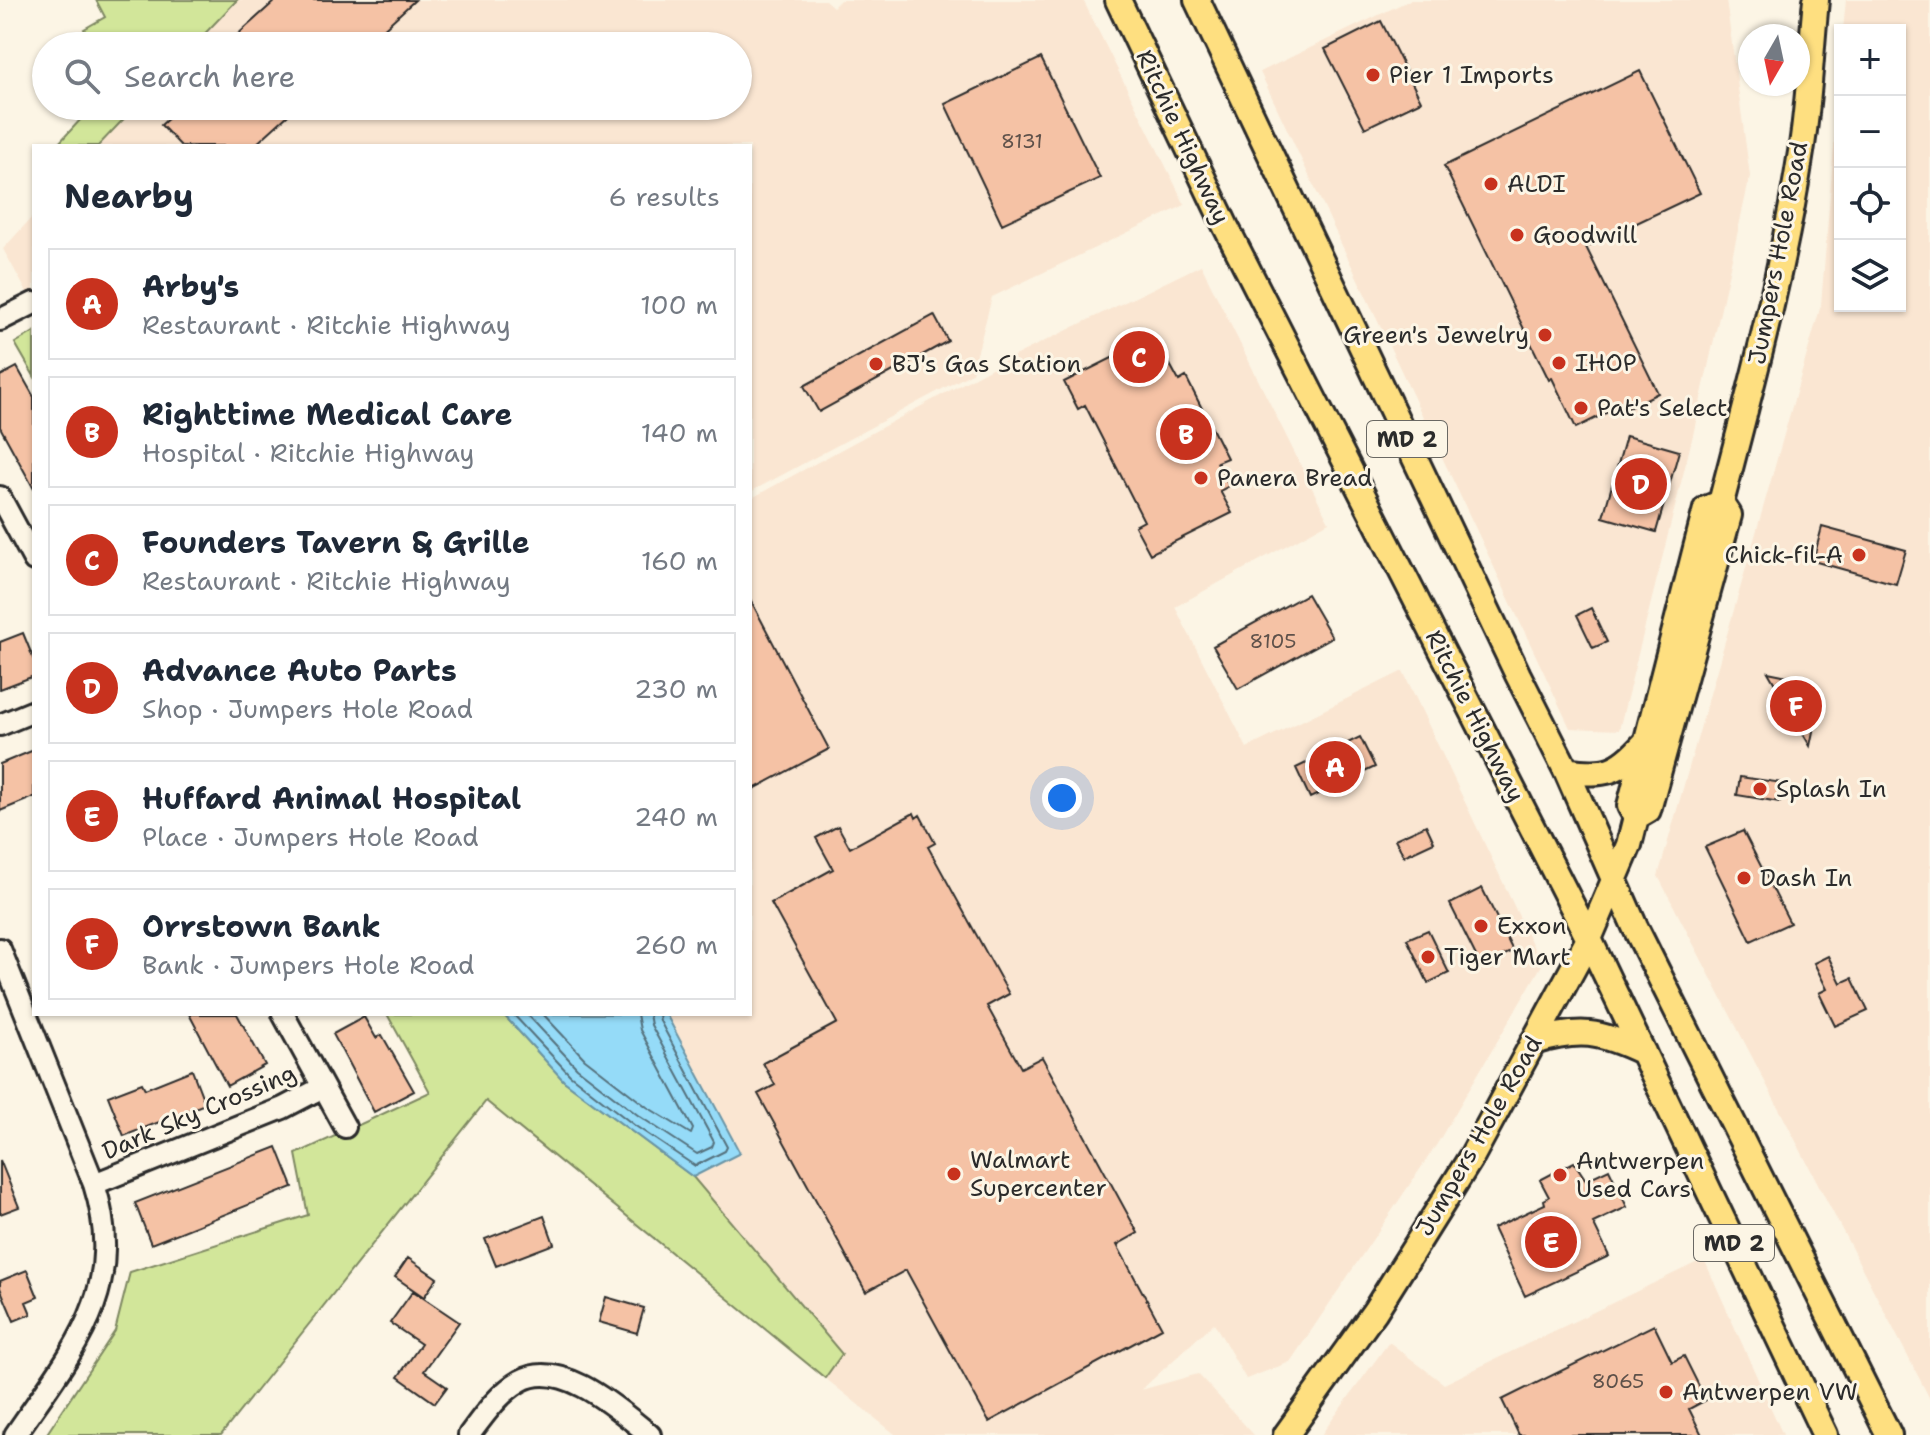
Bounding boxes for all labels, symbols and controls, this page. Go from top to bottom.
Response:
north arrow [1738,24,1810,96]
map controls [1834,24,1906,312]
button: + [1834,24,1906,96]
search box [32,32,752,120]
street label: Ritchie Highway [1129,45,1237,229]
icon: search [60,54,104,98]
text: Search here [124,56,295,97]
place label: Pier 1 Imports [1389,59,1554,91]
marker: Pier 1 Imports [1364,66,1382,84]
button: − [1834,96,1906,168]
house number: 8131 [1001,128,1043,154]
street label: Jumpers Hole Road [1741,139,1815,367]
place label: ALDI [1507,168,1566,200]
button: locate [1834,168,1906,240]
text: Nearby [64,173,194,219]
marker: ALDI [1482,175,1500,193]
text: 6 results [608,179,720,214]
place label: Goodwill [1533,219,1638,251]
marker: Goodwill [1508,226,1526,244]
button: layers [1834,240,1906,312]
text: Arby's [142,266,239,307]
text: A [82,287,102,322]
text: 100 m [640,287,718,322]
text: Restaurant · Ritchie Highway [142,307,511,342]
place label: Green's Jewelry [1343,319,1529,351]
marker: Green's Jewelry [1536,326,1554,344]
pin: C [1113,327,1165,387]
place label: IHOP [1575,347,1637,379]
place label: BJ's Gas Station [892,348,1081,380]
marker: IHOP [1550,354,1568,372]
marker: BJ's Gas Station [867,355,885,373]
place label: Pat's Select [1597,392,1728,424]
text: Righttime Medical Care [142,394,512,435]
marker: Pat's Select [1572,399,1590,417]
pin: B [1160,404,1212,464]
text: B [84,415,100,450]
text: 140 m [641,415,718,450]
road number: MD 2 [1367,421,1447,457]
text: Hospital · Ritchie Highway [142,435,474,470]
pin: D [1615,454,1667,514]
place label: Panera Bread [1217,462,1373,494]
marker: Panera Bread [1192,469,1210,487]
text: Founders Tavern & Grille [142,522,530,563]
place label: Chick-fil-A [1724,539,1843,571]
text: C [84,543,100,578]
text: 160 m [641,543,718,578]
marker: Chick-fil-A [1850,546,1868,564]
text: Restaurant · Ritchie Highway [142,563,511,598]
street label: Ritchie Highway [1418,625,1532,807]
house number: 8105 [1249,628,1297,654]
text: Advance Auto Parts [142,650,457,691]
text: D [83,671,101,706]
text: 230 m [634,671,718,706]
pin: F [1770,676,1822,736]
text: Shop · Jumpers Hole Road [142,691,473,726]
pin: A [1309,737,1361,797]
place label: Splash In [1776,773,1886,805]
text: Huffard Animal Hospital [142,778,521,819]
your location [1042,778,1082,818]
marker: Splash In [1751,780,1769,798]
text: E [83,799,101,834]
text: 240 m [634,799,718,834]
text: Place · Jumpers Hole Road [142,819,479,854]
place label: Dash In [1760,862,1852,894]
marker: Dash In [1735,869,1753,887]
text: Orrstown Bank [142,906,381,947]
place label: Exxon [1497,910,1566,942]
marker: Exxon [1472,917,1490,935]
text: F [84,927,100,962]
text: 260 m [634,927,718,962]
place label: Tiger Mart [1444,941,1571,973]
text: Bank · Jumpers Hole Road [142,947,475,982]
marker: Tiger Mart [1419,948,1437,966]
street label: Jumpers Hole Road [1409,1030,1549,1242]
street label: Dark Sky Crossing [97,1057,301,1167]
place label: Walmart Supercenter [970,1144,1107,1204]
place label: Antwerpen Used Cars [1576,1145,1704,1205]
marker: Walmart Supercenter [945,1165,963,1183]
marker: Antwerpen Used Cars [1551,1166,1569,1184]
pin: E [1525,1212,1577,1272]
road number: MD 2 [1694,1225,1774,1261]
house number: 8065 [1592,1368,1644,1394]
place label: Antwerpen VW [1682,1376,1858,1408]
marker: Antwerpen VW [1657,1383,1675,1401]

